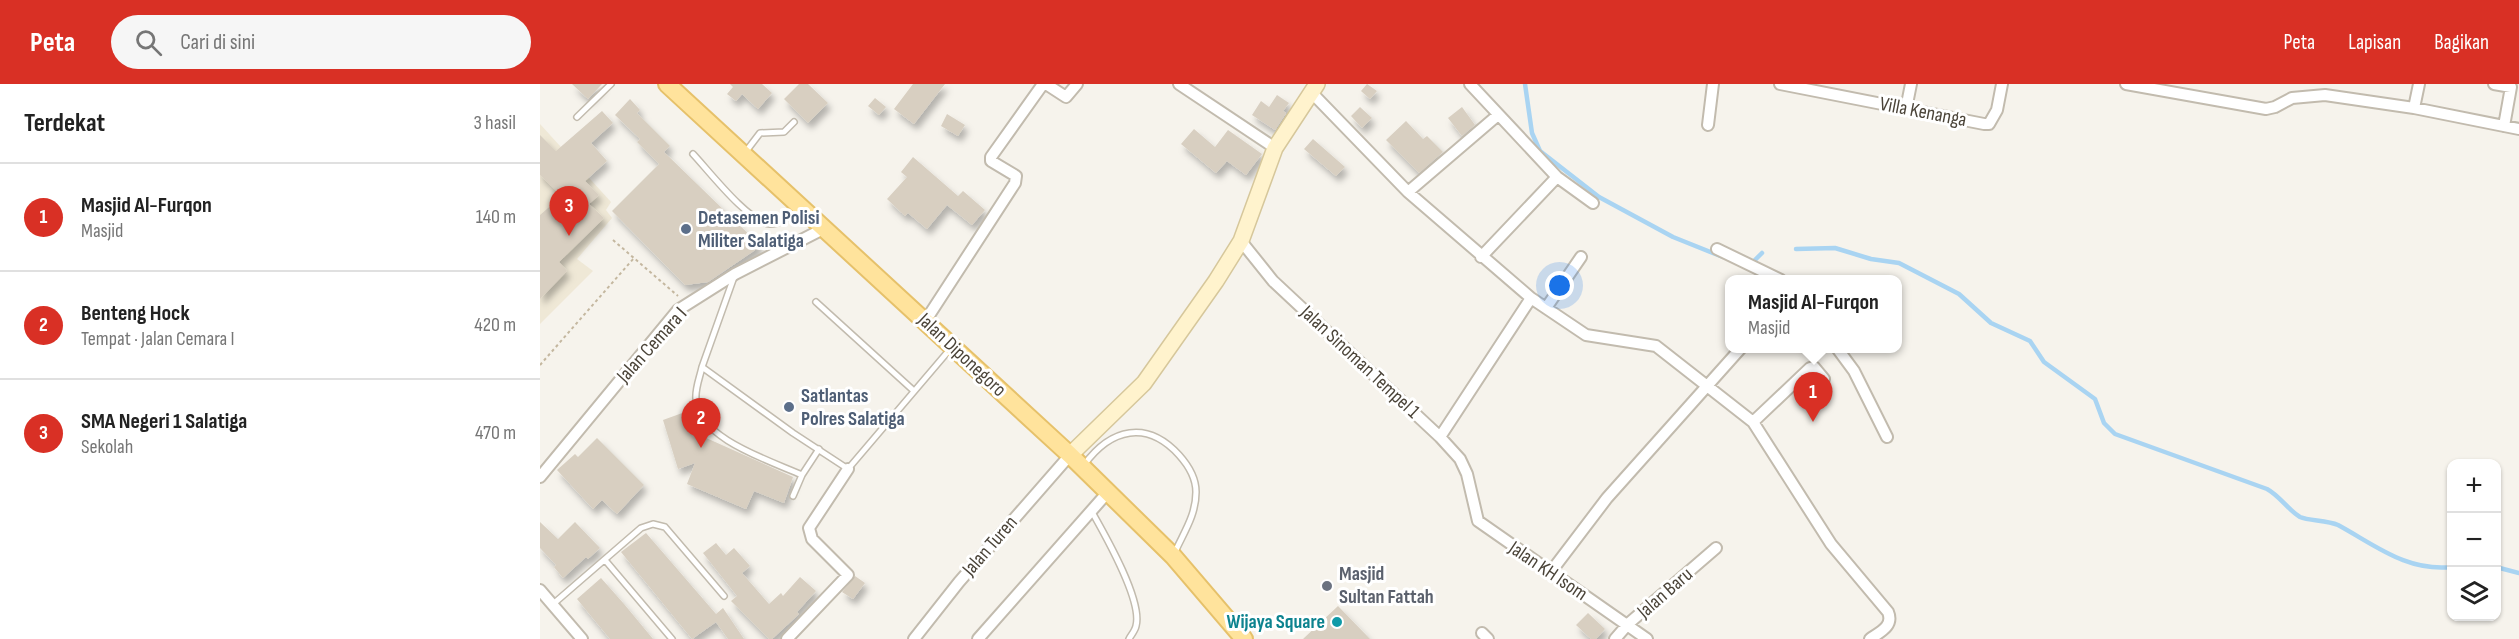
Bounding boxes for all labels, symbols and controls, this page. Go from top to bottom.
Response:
search box [111,15,531,69]
text: Peta [30,26,75,59]
icon: search [132,26,165,59]
text: Cari di sini [180,29,255,56]
text: Peta [2284,30,2315,55]
text: Lapisan [2348,30,2401,55]
text: Bagikan [2434,30,2489,55]
street label: Villa Kenanga [1878,92,1968,132]
text: Terdekat [24,108,105,139]
text: 3 hasil [474,111,516,135]
pin: 3 [549,186,588,236]
text: Masjid Al-Furqon [81,192,212,219]
text: 1 [40,205,47,229]
text: 140 m [476,205,516,229]
place label: Detasemen Polisi Militer Salatiga [698,206,820,253]
text: Masjid [81,219,123,243]
marker: Detasemen Polisi Militer Salatiga [679,222,693,236]
your location [1545,271,1574,300]
popup [1725,275,1902,353]
text: Masjid Al-Furqon [1748,289,1879,316]
text: Benteng Hock [81,300,190,327]
street label: Jalan Sinoman Tempel 1 [1295,300,1425,423]
street label: Jalan Cemara I [611,302,692,388]
street label: Jalan Diponegoro [912,307,1011,402]
text: 2 [39,313,48,337]
text: 420 m [474,313,516,337]
text: Masjid [1748,316,1790,340]
text: Tempat · Jalan Cemara I [81,327,234,351]
pin: 1 [1794,372,1832,422]
place label: Satlantas Polres Salatiga [801,384,905,431]
pin: 2 [682,398,720,448]
marker: Satlantas Polres Salatiga [782,400,796,414]
text: SMA Negeri 1 Salatiga [81,408,247,435]
text: 3 [39,421,48,445]
text: 470 m [475,421,516,445]
text: Sekolah [81,435,133,459]
map controls [2447,459,2501,621]
button: + [2447,459,2501,513]
street label: Jalan Turen [957,511,1023,582]
button: − [2447,513,2501,567]
street label: Jalan KH Isom [1503,535,1592,606]
place label: Masjid Sultan Fattah [1339,562,1434,609]
street label: Jalan Baru [1632,562,1698,624]
button: layers [2447,567,2501,621]
marker: Masjid Sultan Fattah [1320,579,1334,593]
place label: Wijaya Square [1226,610,1325,634]
marker: Wijaya Square [1330,615,1344,629]

